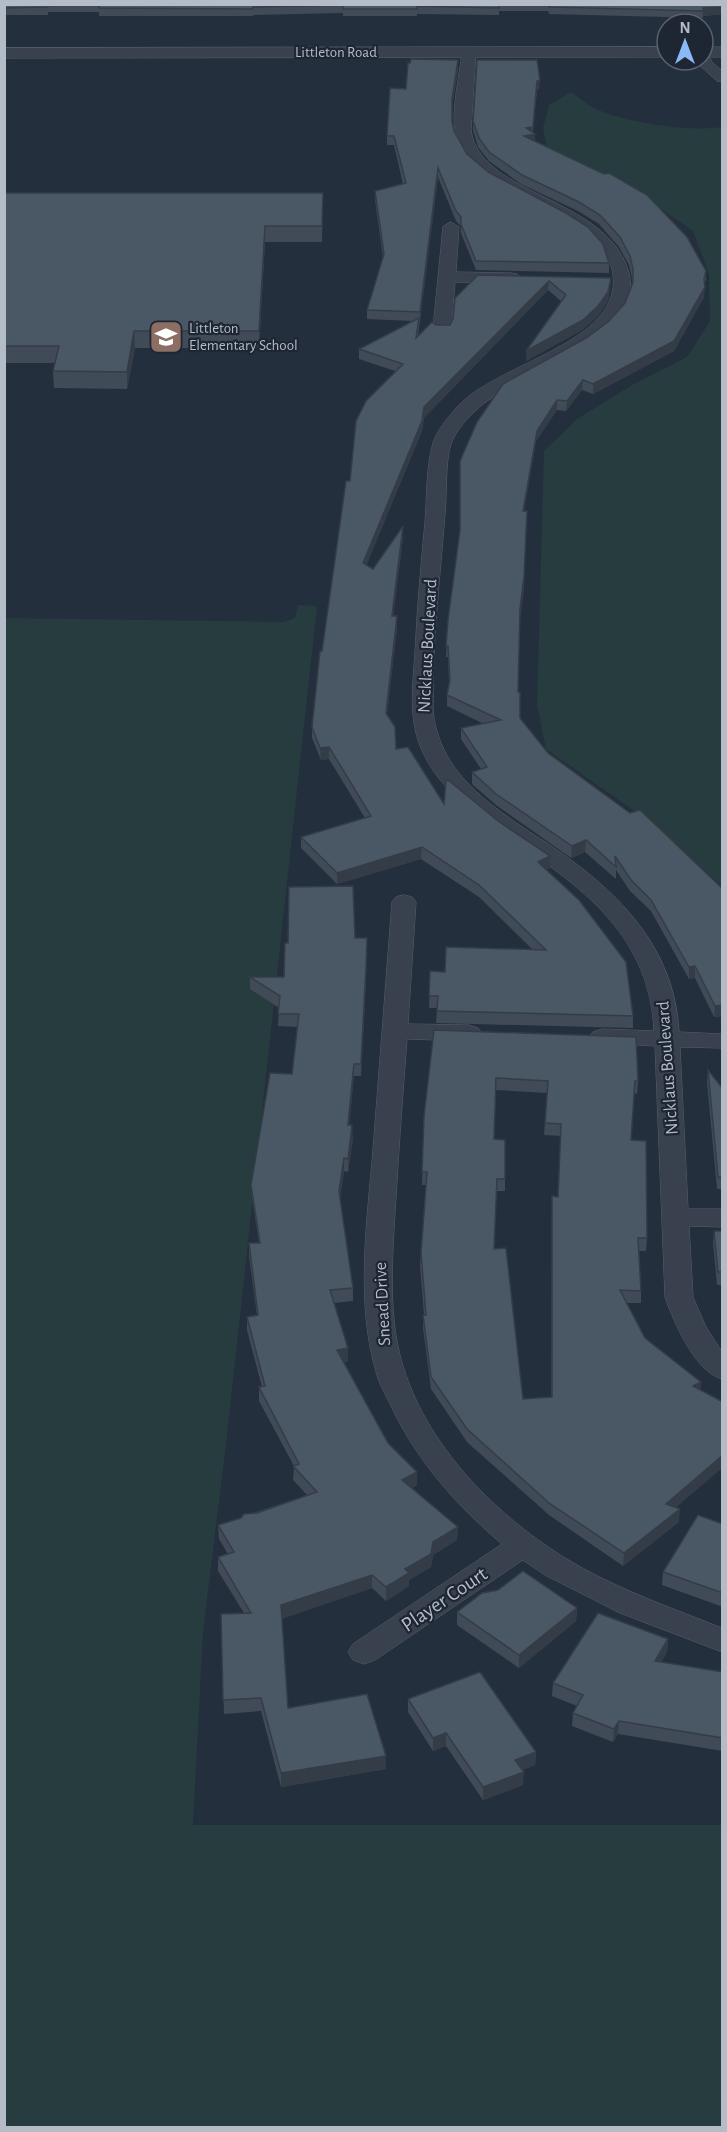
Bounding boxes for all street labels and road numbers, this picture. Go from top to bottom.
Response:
street label: Littleton Road [295,45,377,60]
street label: Nicklaus Boulevard [415,579,440,714]
street label: Nicklaus Boulevard [654,1000,682,1135]
street label: Snead Drive [372,1262,394,1346]
street label: Player Court [397,1563,491,1636]

